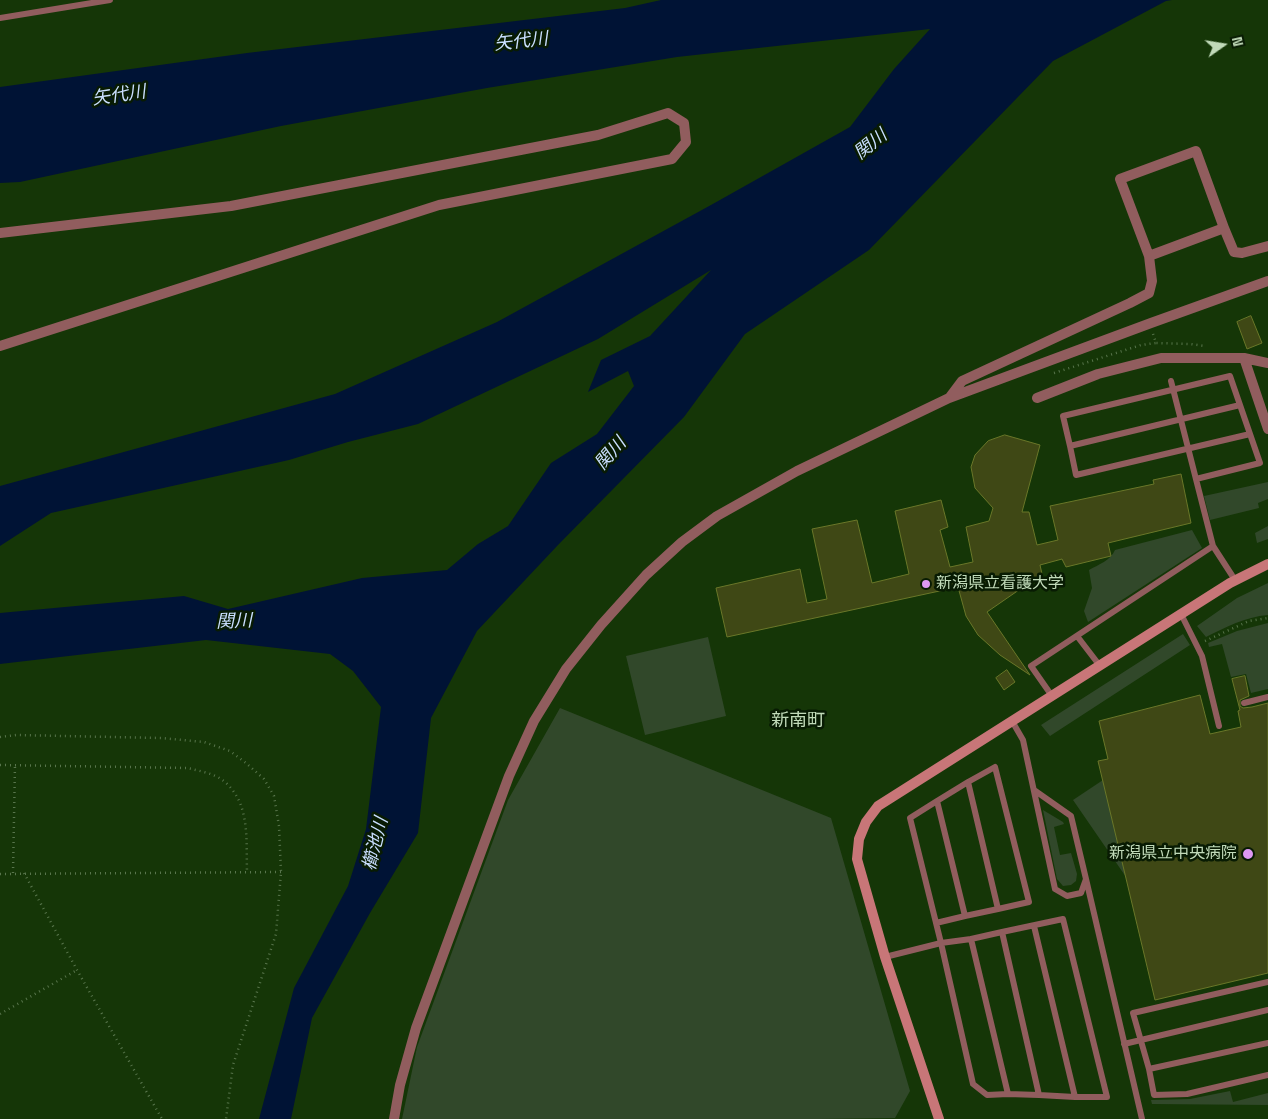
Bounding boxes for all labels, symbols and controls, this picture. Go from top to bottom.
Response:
north arrow [1198,20,1248,70]
water label: 矢代川 [493,28,549,56]
text: N [1228,35,1247,48]
water label: 矢代川 [91,82,147,110]
water label: 関川 [850,125,892,165]
water label: 関川 [591,433,631,475]
place label: 新潟県立看護大学 [936,574,1064,594]
marker: 新潟県立看護大学 [920,578,932,590]
water label: 関川 [216,611,252,633]
district label: 新南町 [771,710,825,732]
water label: 櫛池川 [359,815,393,873]
place label: 新潟県立中央病院 [1109,844,1237,864]
marker: 新潟県立中央病院 [1241,847,1255,861]

